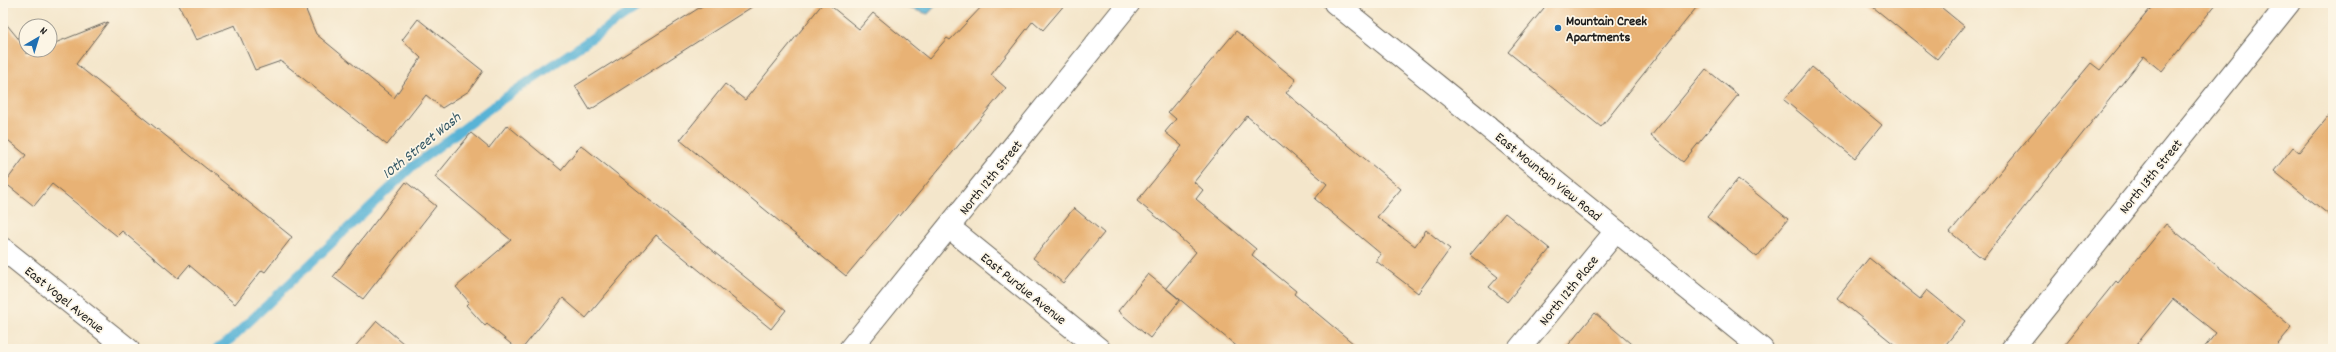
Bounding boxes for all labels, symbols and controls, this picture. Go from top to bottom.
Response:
place label: Mountain Creek Apartments [1566,12,1647,48]
north arrow [18,18,58,58]
marker: Mountain Creek Apartments [1553,23,1563,33]
text: N [36,24,50,40]
water label: 10th Street Wash [378,107,467,185]
street label: East Mountain View Road [1490,128,1605,227]
street label: North 13th Street [2115,136,2188,219]
street label: North 12th Street [955,137,1028,220]
street label: East Purdue Avenue [976,249,1070,330]
street label: North 12th Place [1535,252,1604,331]
street label: East Vogel Avenue [20,262,108,339]

